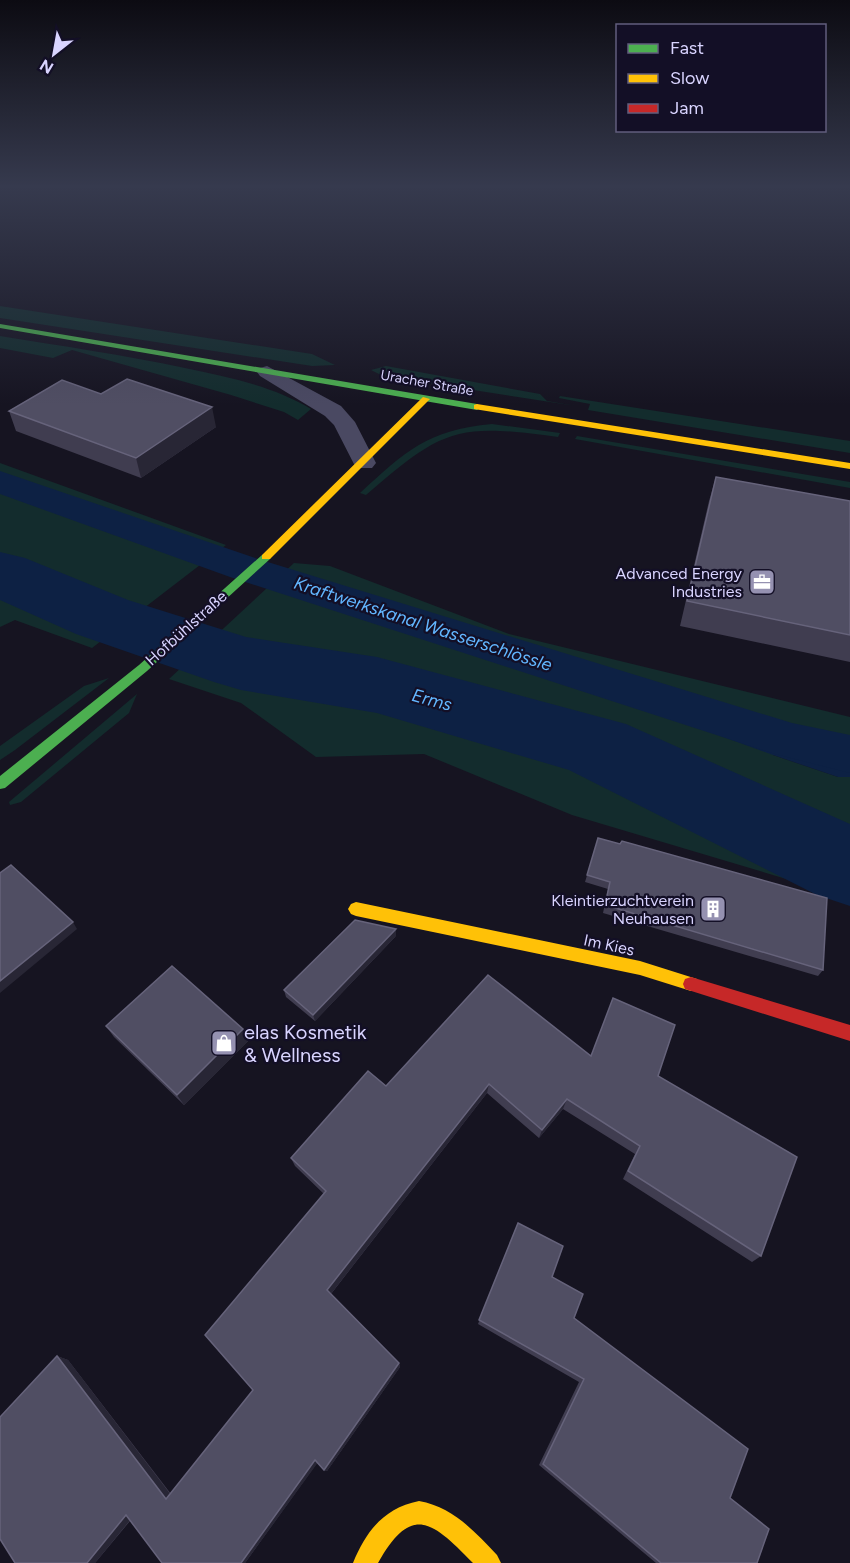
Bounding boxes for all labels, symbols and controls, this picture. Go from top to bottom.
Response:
north arrow [24,24,84,84]
legend [616,24,826,132]
text: Fast [670,37,704,59]
text: N [36,55,57,78]
text: Slow [670,67,709,89]
text: Jam [670,97,704,119]
street label: Uracher Straße [379,366,475,400]
place label: Advanced Energy Industries [616,564,743,601]
office icon: Advanced Energy Industries [747,567,777,597]
water label: Kraftwerkskanal Wasserschlössle [291,572,555,676]
street label: Hofbühlstraße [141,586,231,669]
water label: Erms [410,684,455,716]
place label: Kleintierzuchtverein Neuhausen [551,891,694,928]
building icon: Kleintierzuchtverein Neuhausen [698,894,728,924]
street label: Im Kies [582,930,636,960]
place label: elas Kosmetik & Wellness [244,1020,367,1067]
shop icon: elas Kosmetik & Wellness [209,1028,239,1058]

